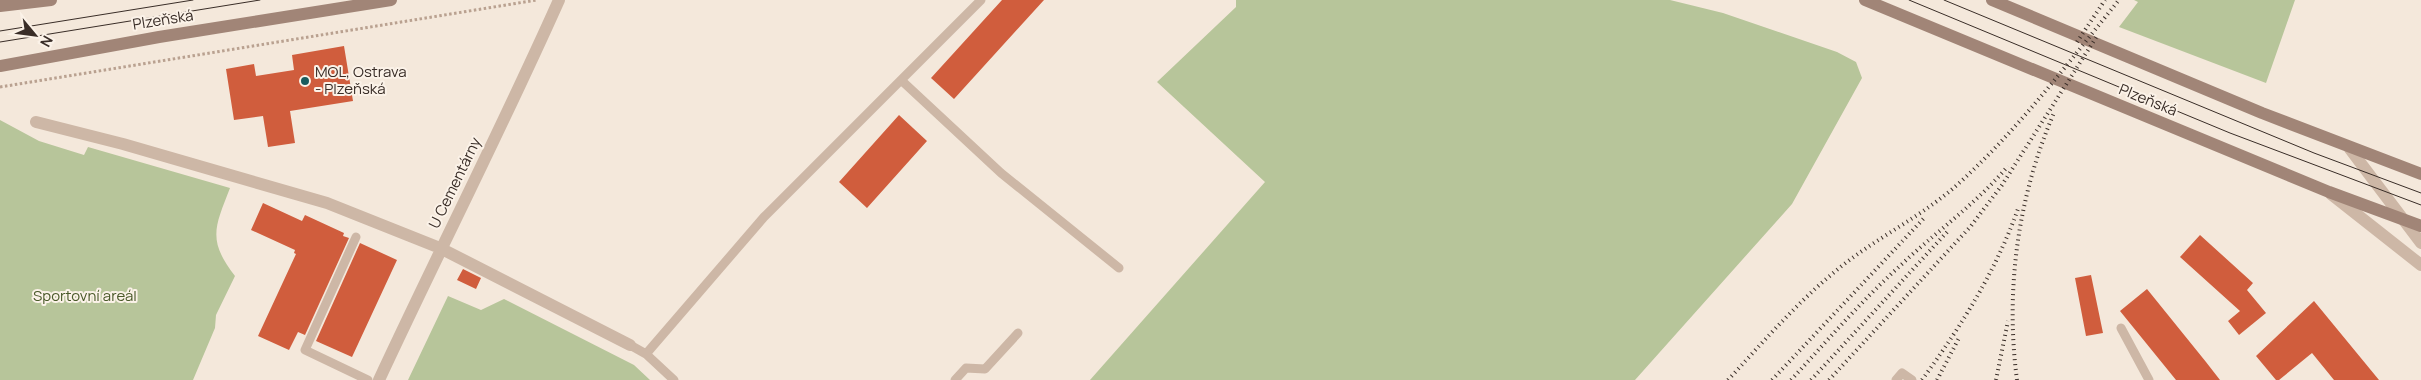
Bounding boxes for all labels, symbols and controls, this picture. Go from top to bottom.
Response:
street label: Plzeňská [131,4,195,35]
north arrow [10,10,60,60]
text: N [36,33,58,51]
place label: MOL, Ostrava - Plzeňská [315,61,406,99]
marker: MOL, Ostrava - Plzeňská [299,75,311,87]
street label: Plzeňská [2116,78,2181,121]
street label: U Cementárny [423,134,486,232]
park label: Sportovní areál [33,285,137,306]

